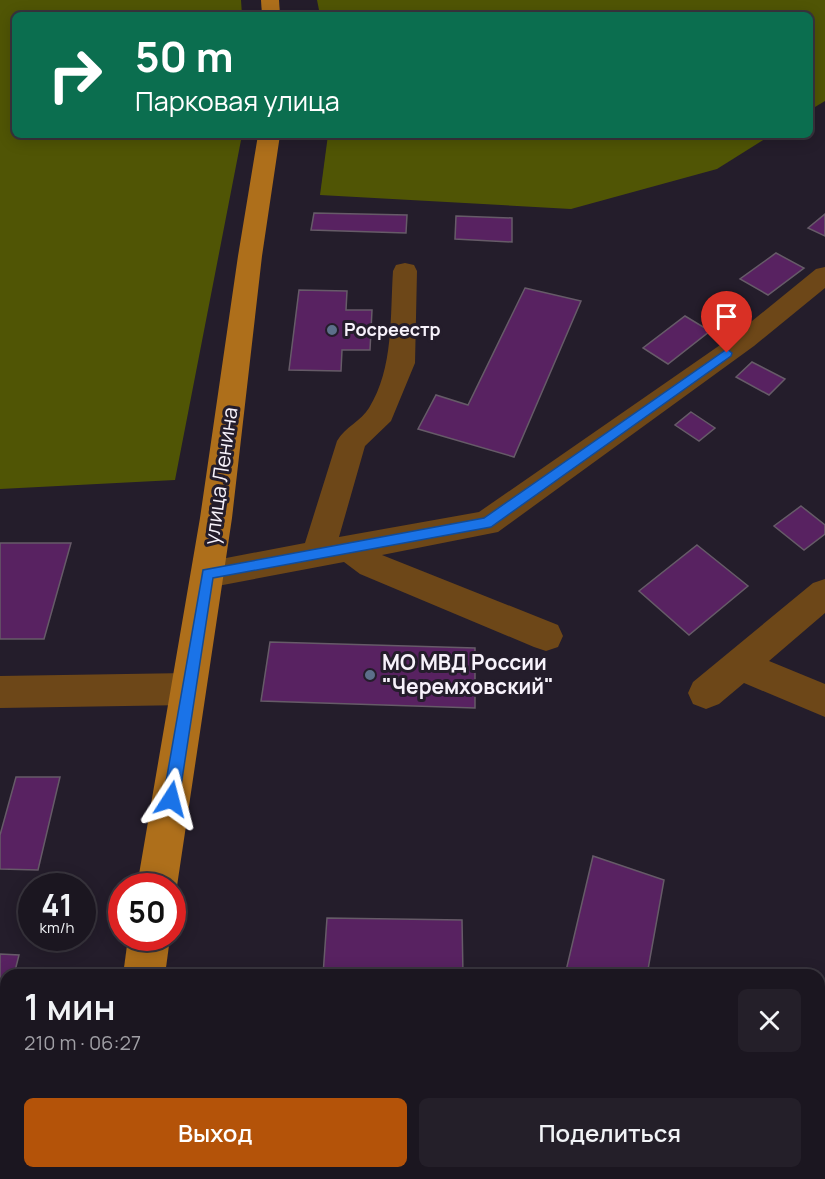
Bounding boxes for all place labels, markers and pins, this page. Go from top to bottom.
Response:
pin [701,291,752,353]
place label: Росреестр [344,317,441,341]
marker: Росреестр [325,323,339,337]
place label: МО МВД России "Черемховский" [382,648,554,700]
marker: МО МВД России "Черемховский" [363,668,377,682]

